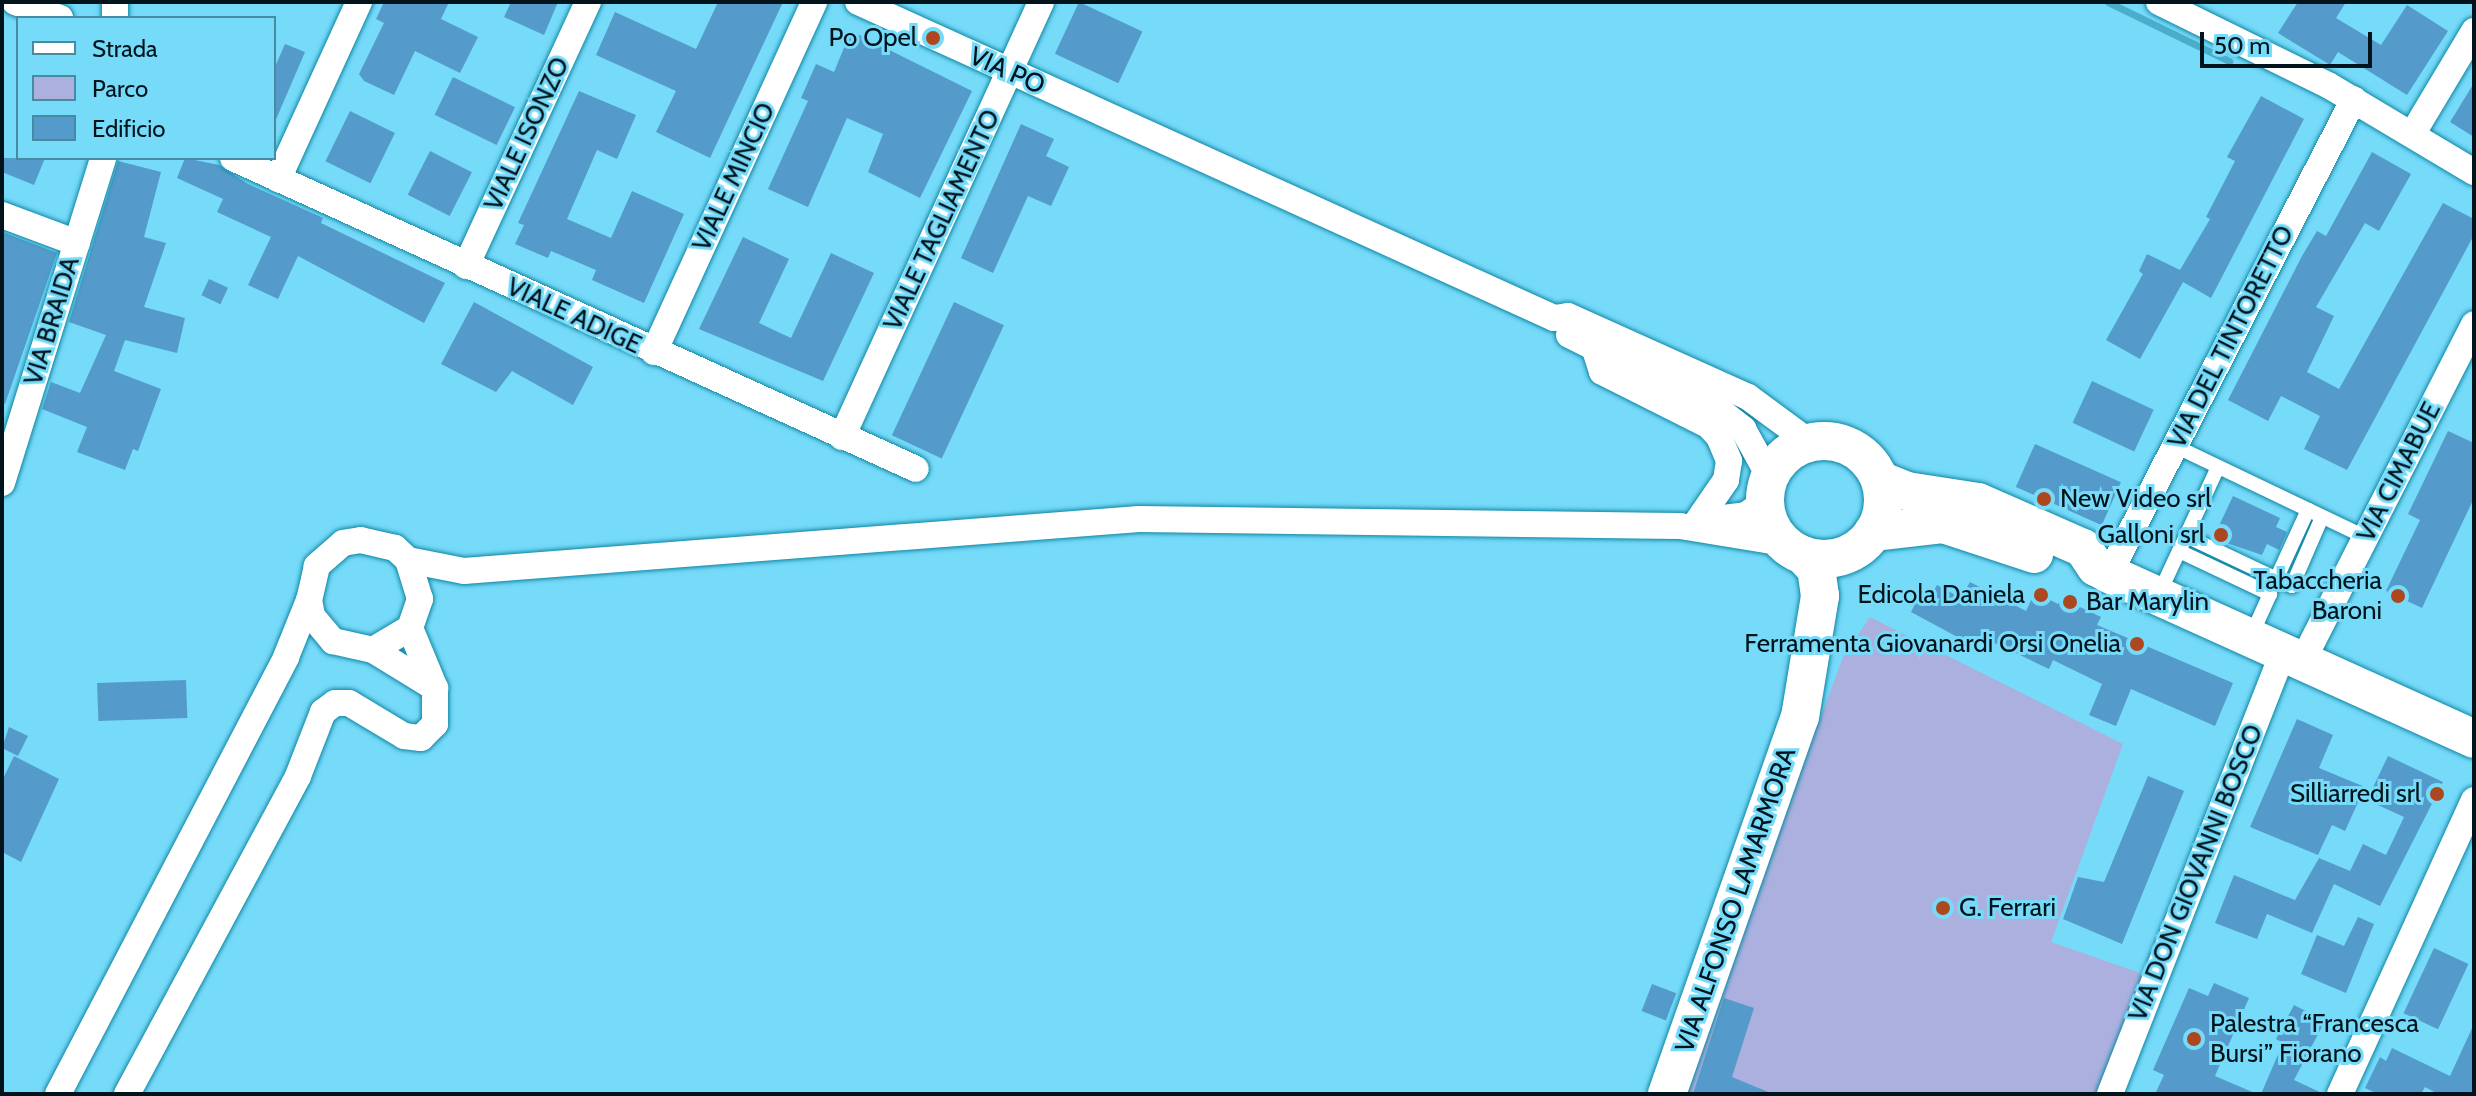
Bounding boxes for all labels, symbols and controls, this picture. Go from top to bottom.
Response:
legend [16,16,276,160]
scale bar [2204,16,2376,66]
place label: Po Opel [829,22,917,54]
marker: Po Opel [924,29,942,47]
text: 50 m [2214,31,2270,60]
text: Strada [92,34,158,63]
street label: VIA PO [964,41,1050,101]
street label: VIALE ISONZO [478,52,576,216]
text: Parco [92,74,148,103]
street label: VIALE MINCIO [686,98,782,256]
street label: VIALE TAGLIAMENTO [877,105,1007,335]
text: Edificio [92,114,166,143]
street label: VIA DEL TINTORETTO [2161,220,2301,454]
street label: VIA BRAIDA [18,253,86,389]
street label: VIALE ADIGE [502,271,646,361]
street label: VIA CIMABUE [2350,397,2448,547]
place label: New Video srl [2060,483,2211,515]
marker: New Video srl [2035,490,2053,508]
place label: Galloni srl [2098,519,2205,551]
marker: Galloni srl [2212,526,2230,544]
place label: Tabaccheria Baroni [2253,565,2382,626]
place label: Edicola Daniela [1858,579,2025,611]
marker: Edicola Daniela [2032,586,2050,604]
place label: Bar Marylin [2086,586,2209,618]
marker: Tabaccheria Baroni [2389,587,2407,605]
marker: Bar Marylin [2061,593,2079,611]
place label: Ferramenta Giovanardi Orsi Onelia [1744,628,2121,660]
marker: Ferramenta Giovanardi Orsi Onelia [2128,635,2146,653]
street label: VIA DON GIOVANNI BOSCO [2122,720,2270,1026]
street label: VIA ALFONSO LAMARMORA [1669,743,1803,1057]
place label: Silliarredi srl [2290,778,2421,810]
marker: Silliarredi srl [2428,785,2446,803]
place label: G. Ferrari [1959,892,2056,924]
marker: G. Ferrari [1934,899,1952,917]
place label: Palestra “Francesca Bursi” Fiorano [2210,1008,2419,1070]
marker: Palestra “Francesca Bursi” Fiorano [2185,1030,2203,1048]

